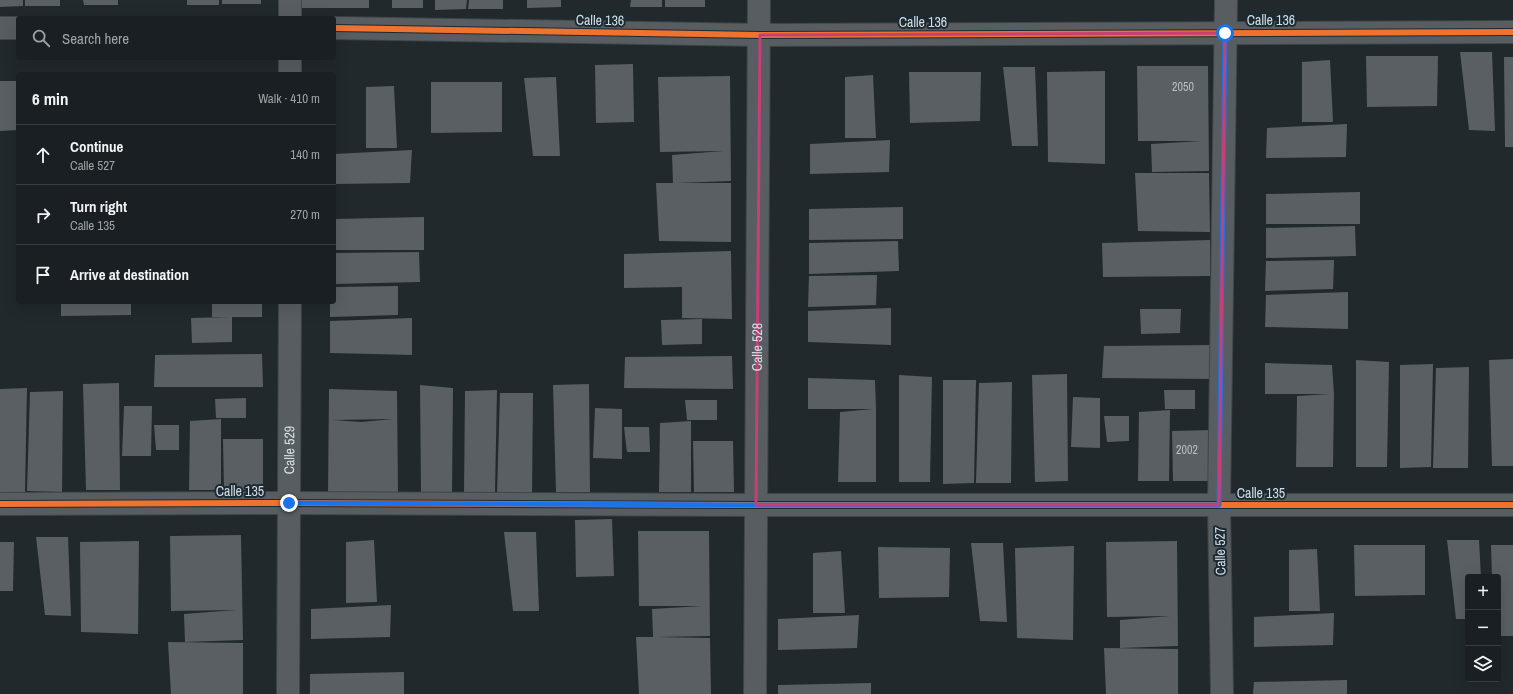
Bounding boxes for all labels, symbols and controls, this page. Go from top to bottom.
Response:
street label: Calle 136 [576,11,624,29]
street label: Calle 136 [1247,11,1295,29]
street label: Calle 136 [899,13,947,31]
search box [16,16,336,60]
route start [1216,24,1234,42]
icon: search [30,27,52,49]
text: Search here [62,28,129,49]
house number: 2050 [1172,79,1194,95]
text: 6 min [32,87,68,110]
text: Walk · 410 m [258,90,320,107]
text: Continue [70,136,123,157]
icon: ahead [32,144,54,166]
text: 140 m [290,146,320,163]
text: Calle 527 [70,157,115,174]
text: Turn right [70,196,127,217]
icon: right [32,204,54,226]
text: 270 m [290,206,320,223]
text: Calle 135 [70,217,115,234]
icon: arrive [32,264,54,286]
text: Arrive at destination [70,264,189,285]
street label: Calle 528 [748,323,766,371]
street label: Calle 529 [280,426,298,474]
house number: 2002 [1176,442,1198,458]
street label: Calle 135 [216,482,264,500]
street label: Calle 135 [1237,484,1285,502]
route end [280,494,298,512]
street label: Calle 527 [1211,527,1229,575]
map controls [1465,574,1501,682]
button: + [1465,574,1501,610]
button: − [1465,610,1501,646]
button: layers [1465,646,1501,682]

